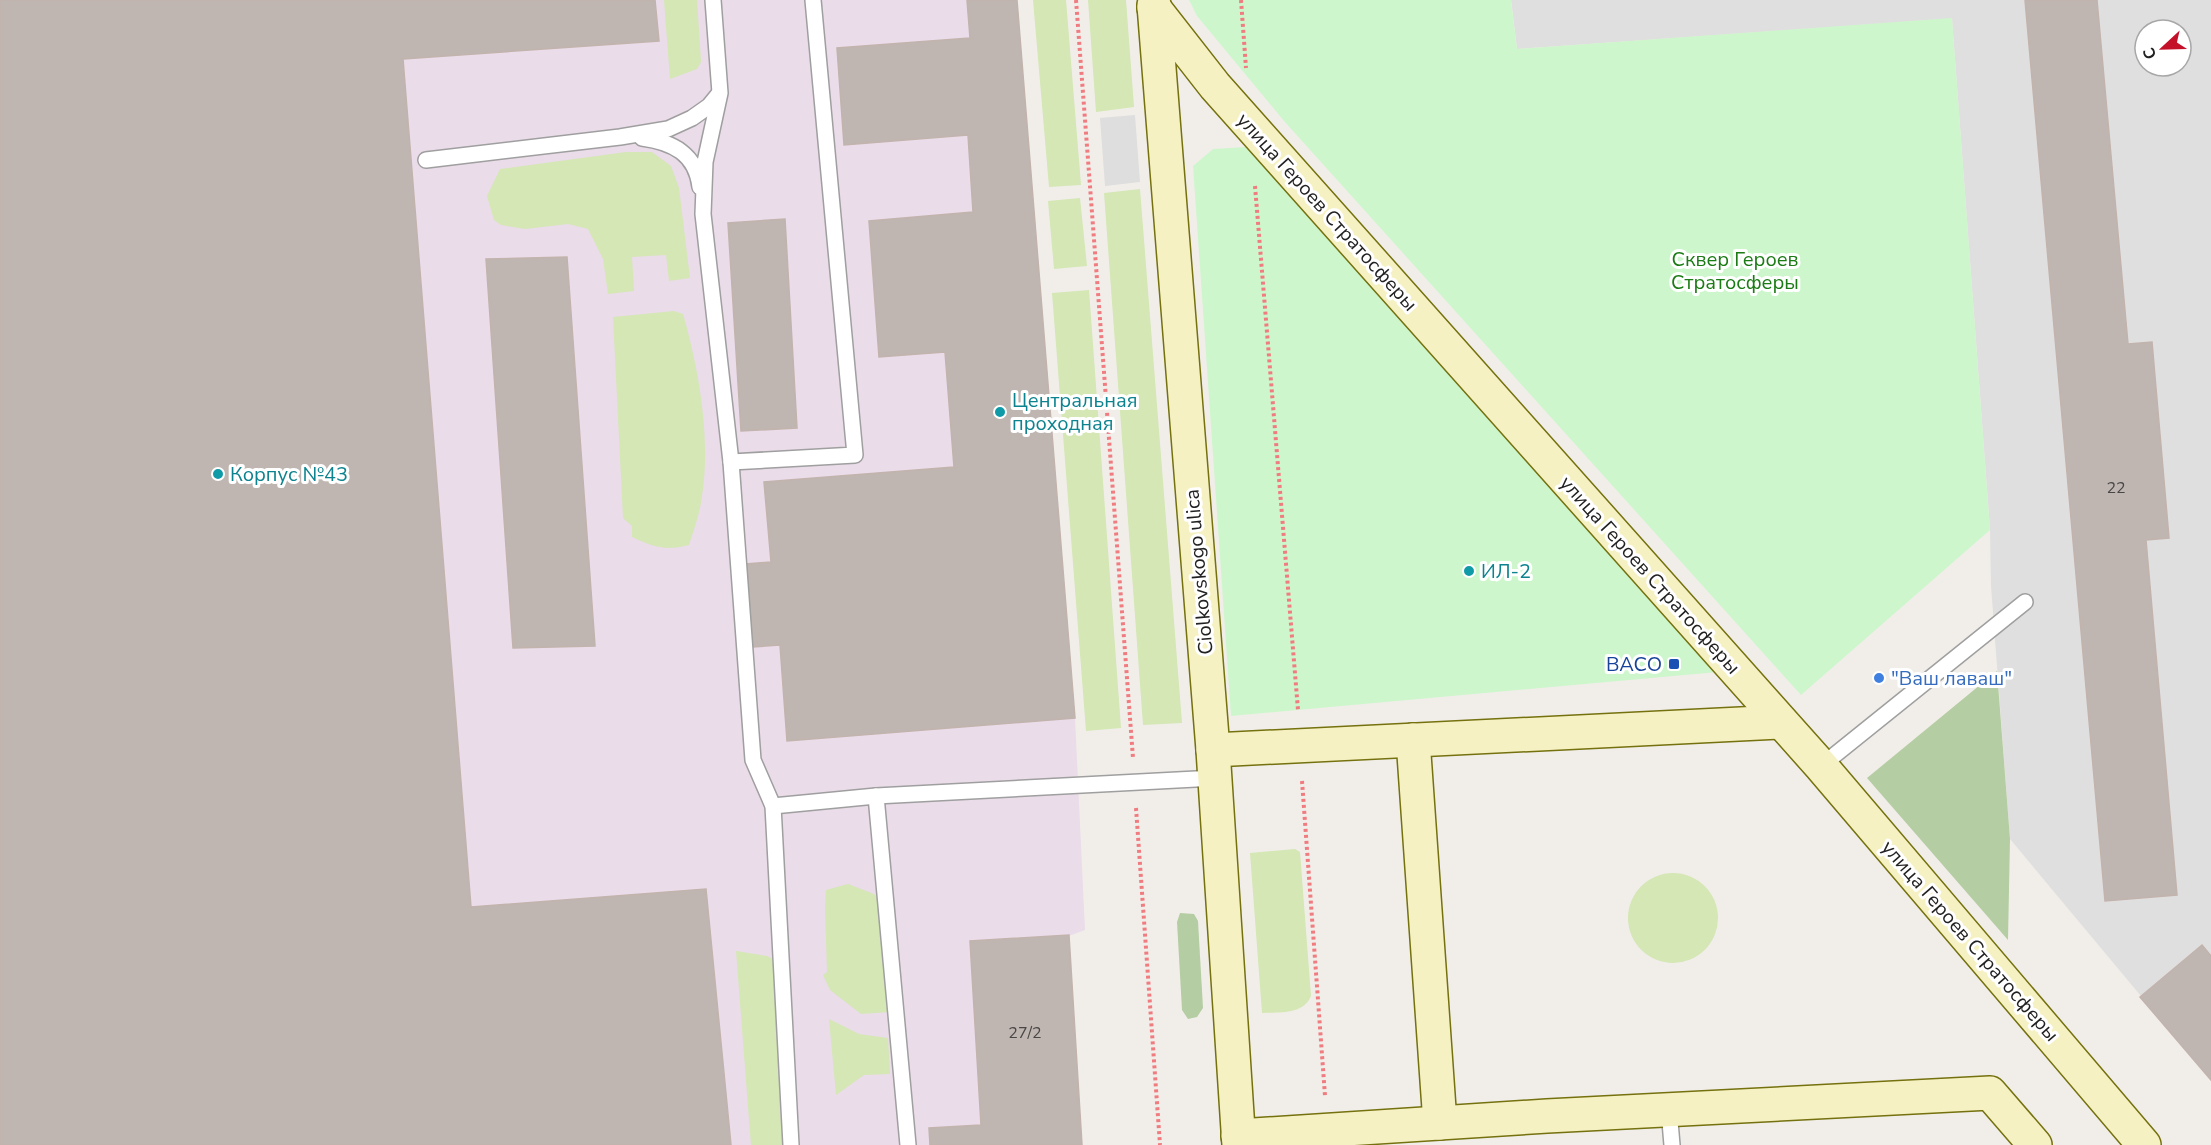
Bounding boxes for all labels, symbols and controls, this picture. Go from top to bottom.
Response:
north arrow [2133,18,2193,78]
text: С [2138,44,2162,62]
street label: улица Героев Стратосферы [1231,107,1423,317]
park label: Сквер Героев Стратосферы [1671,246,1799,296]
place label: Центральная проходная [1012,387,1137,437]
marker: Центральная проходная [993,405,1007,419]
place label: Корпус №43 [230,461,348,488]
marker: Корпус №43 [211,467,225,481]
street label: улица Героев Стратосферы [1554,470,1746,680]
house number: 22 [2106,477,2126,499]
street label: Ciolkovskogo ulica [1178,488,1220,656]
place label: ИЛ-2 [1481,558,1531,585]
marker: ИЛ-2 [1462,564,1476,578]
place label: ВАСО [1606,651,1662,678]
marker: ВАСО [1667,657,1681,671]
place label: "Ваш лаваш" [1891,665,2012,692]
marker: "Ваш лаваш" [1872,671,1886,685]
street label: улица Героев Стратосферы [1875,835,2065,1047]
house number: 27/2 [1008,1022,1042,1044]

